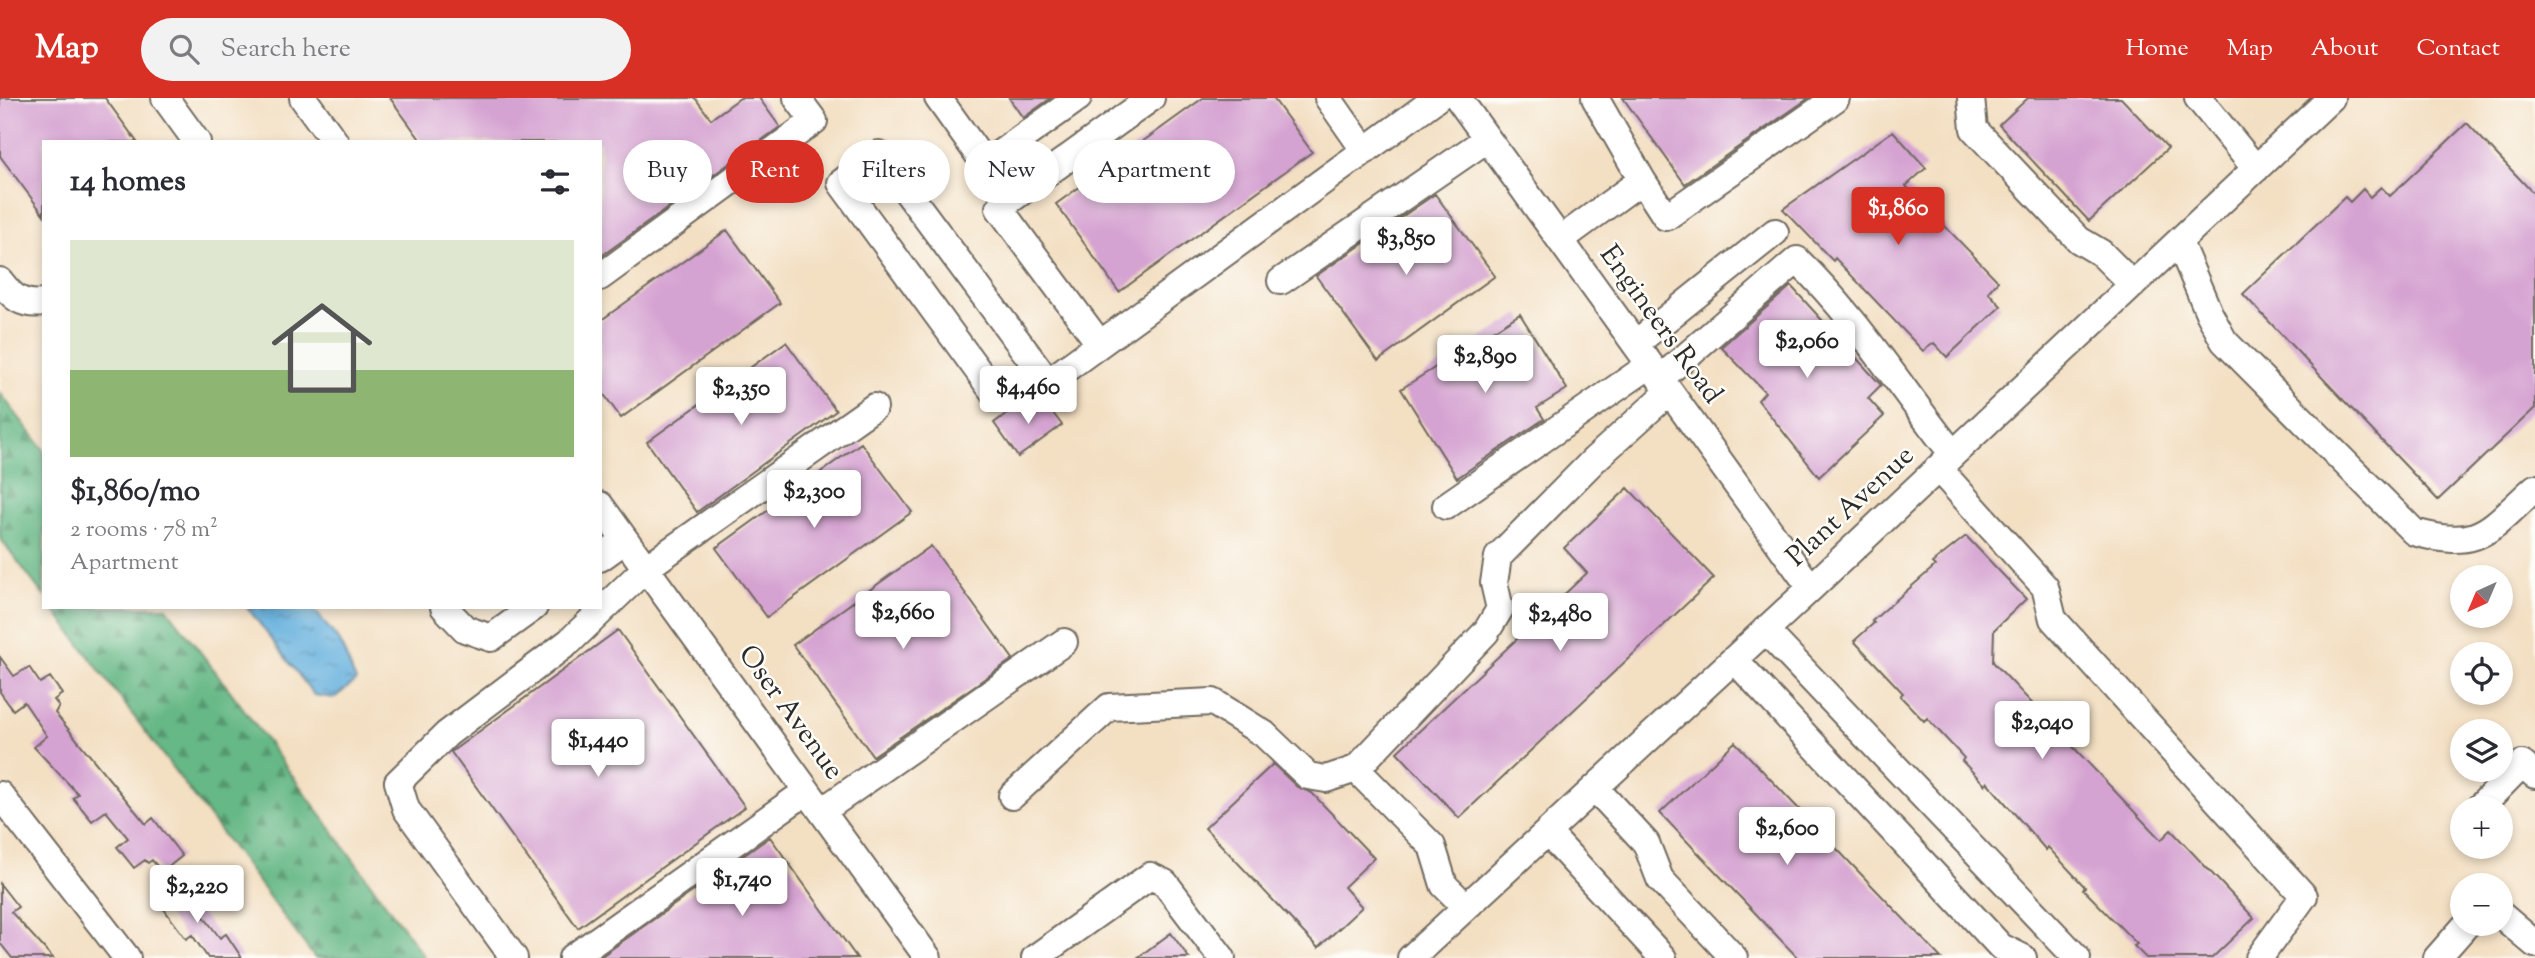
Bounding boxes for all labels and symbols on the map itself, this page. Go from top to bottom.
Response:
pin: $1,860 [1841,188,1955,247]
pin: $3,850 [1349,218,1463,277]
street label: Engineers Road [1589,237,1731,413]
pin: $2,060 [1750,320,1864,380]
pin: $2,890 [1428,336,1542,395]
pin: $4,460 [971,366,1085,426]
pin: $2,350 [684,368,798,427]
street label: Plant Avenue [1778,437,1924,577]
pin: $2,300 [757,470,871,530]
north arrow [2450,565,2513,628]
pin: $2,660 [846,592,960,651]
pin: $2,480 [1503,594,1617,653]
street label: Oser Avenue [727,637,853,789]
pin: $2,040 [1985,702,2099,761]
pin: $1,440 [541,720,655,779]
pin: $2,600 [1730,808,1844,867]
pin: $1,740 [685,858,799,918]
pin: $2,220 [140,866,254,925]

